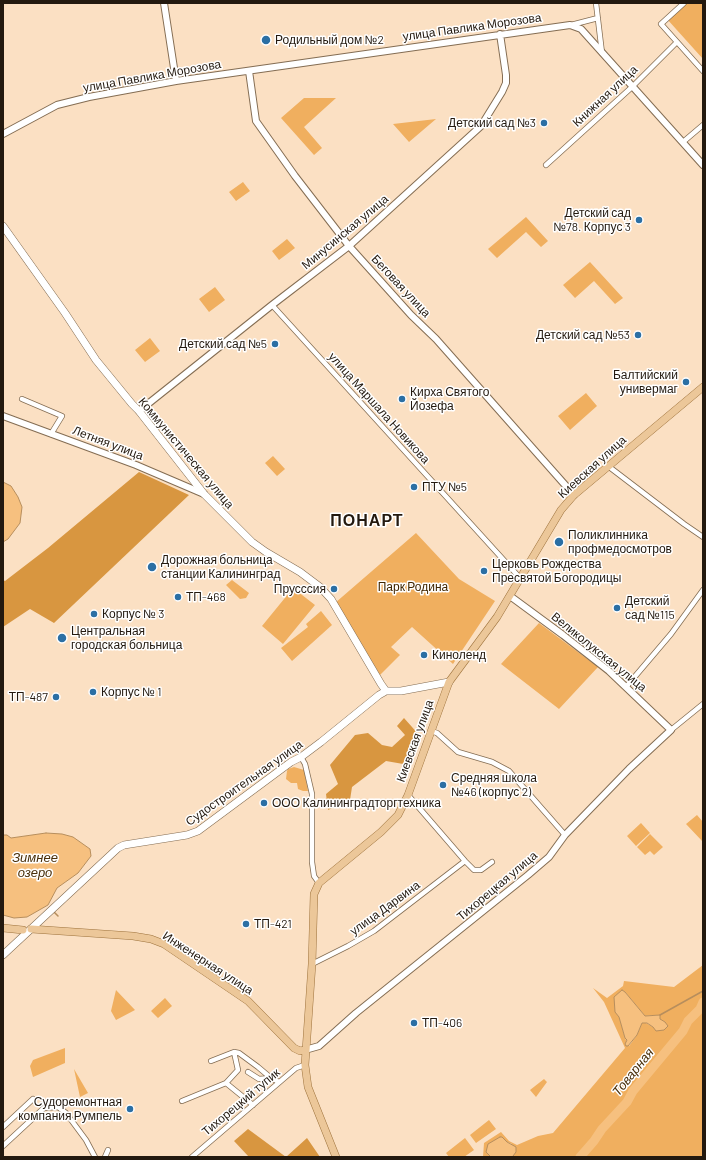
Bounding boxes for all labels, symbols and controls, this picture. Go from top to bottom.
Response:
street label: улица Павлика Морозова [402,10,542,44]
place label: Родильный дом №2 [275,33,384,47]
marker: Родильный дом №2 [260,34,272,46]
street label: улица Павлика Морозова [82,57,222,95]
street label: Книжная улица [570,62,640,130]
place label: Детский сад №3 [448,116,536,130]
marker: Детский сад №3 [539,118,549,128]
street label: Минусинская улица [299,192,391,272]
place label: Детский сад №78. Корпус 3 [553,206,631,234]
marker: Детский сад №78. Корпус 3 [634,215,644,225]
street label: Беговая улица [368,252,434,320]
place label: Детский сад №53 [536,328,630,342]
marker: Детский сад №53 [633,330,643,340]
place label: Детский сад №5 [179,337,267,351]
marker: Детский сад №5 [270,339,280,349]
street label: улица Маршала Новикова [325,349,433,467]
place label: Балтийский универмаг [613,368,678,396]
marker: Балтийский универмаг [681,377,691,387]
place label: Кирха Святого Йозефа [410,385,489,413]
street label: Коммунистическая улица [135,394,237,512]
marker: Кирха Святого Йозефа [397,394,407,404]
street label: Летняя улица [71,423,145,463]
street label: Киевская улица [555,433,629,501]
place label: ПТУ №5 [422,480,467,494]
marker: ПТУ №5 [409,482,419,492]
district label: ПОНАРТ [330,511,404,531]
place label: Поликлинника профмедосмотров [568,528,672,556]
marker: Поликлинника профмедосмотров [553,536,565,548]
place label: Дорожная больница станции Калининград [161,553,280,581]
place label: Церковь Рождества Пресвятой Богородицы [492,557,621,585]
marker: Дорожная больница станции Калининград [146,561,158,573]
marker: Церковь Рождества Пресвятой Богородицы [479,566,489,576]
park label: Парк Родина [378,580,448,594]
place label: Прусссия [274,582,326,596]
marker: Прусссия [329,584,339,594]
place label: ТП-468 [186,590,226,604]
marker: ТП-468 [173,592,183,602]
place label: Детский сад №115 [625,594,675,622]
marker: Детский сад №115 [612,603,622,613]
place label: Корпус № 3 [102,607,165,621]
marker: Корпус № 3 [89,609,99,619]
street label: Великолукская улица [549,609,649,695]
place label: Центральная городская больница [71,624,182,652]
marker: Центральная городская больница [56,632,68,644]
place label: Киноленд [432,648,486,662]
marker: Киноленд [419,650,429,660]
place label: Корпус № 1 [101,685,162,699]
marker: Корпус № 1 [88,687,98,697]
place label: ТП-487 [9,690,48,704]
marker: ТП-487 [51,692,61,702]
street label: Киевская улица [393,698,437,784]
street label: Судостроительная улица [183,737,305,829]
place label: Средняя школа №46 (корпус 2) [451,771,537,799]
marker: Средняя школа №46 (корпус 2) [438,780,448,790]
place label: ООО Калининградторгтехника [272,796,441,810]
marker: ООО Калининградторгтехника [259,798,269,808]
street label: Тихорецкая улица [454,848,540,924]
water label: Зимнее озеро [12,850,58,881]
street label: улица Дарвина [347,878,423,938]
place label: ТП-421 [254,917,292,931]
marker: ТП-421 [241,919,251,929]
street label: Инженерная улица [160,928,256,998]
place label: ТП-406 [422,1016,462,1030]
marker: ТП-406 [409,1018,419,1028]
water label: Товарная [609,1045,657,1099]
street label: Тихорецкий тупик [199,1065,283,1139]
place label: Судоремонтная компания Румпель [18,1095,122,1123]
marker: Судоремонтная компания Румпель [125,1104,135,1114]

